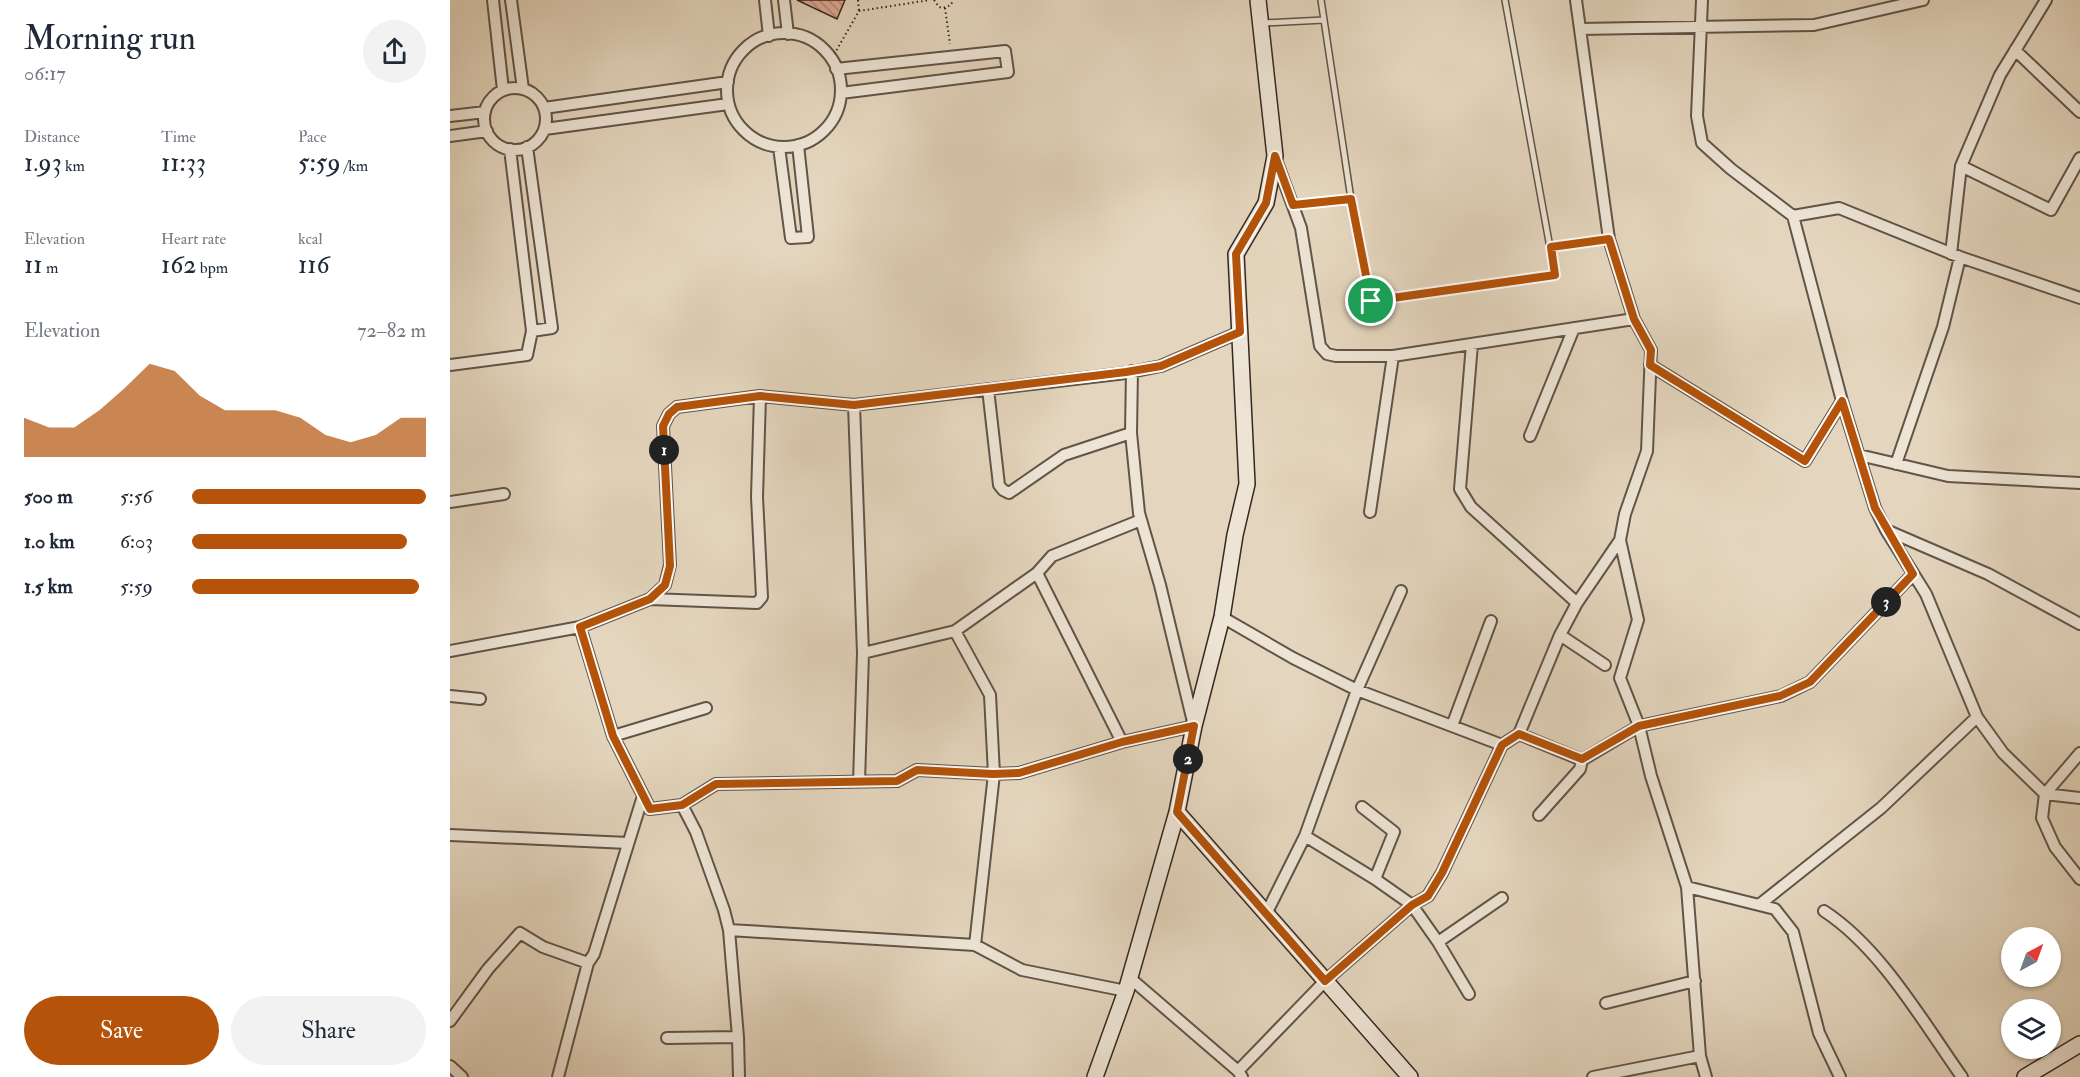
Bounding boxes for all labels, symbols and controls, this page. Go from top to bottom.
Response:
text: Morning run [24,18,196,59]
button: share [363,20,426,83]
text: 06:17 [24,61,66,86]
text: Distance [24,127,80,147]
text: Time [161,127,196,147]
text: Pace [298,127,327,147]
text: 1.93 [24,147,62,179]
text: 11:33 [161,147,206,179]
text: 5:59 [298,147,341,179]
text: km [62,156,85,176]
text: /km [341,156,368,176]
text: Elevation [24,229,85,249]
text: Heart rate [161,229,226,249]
text: kcal [298,229,323,249]
text: 11 [24,249,43,281]
text: 162 [161,249,196,281]
text: 116 [298,249,330,281]
text: m [43,258,58,278]
text: bpm [196,258,228,278]
pin [1345,275,1396,326]
icon: arrive [1354,284,1387,317]
text: Elevation [24,318,100,343]
text: 72–82 m [357,318,426,343]
pin: 1 [649,435,679,465]
text: 1 [661,440,667,460]
text: 500 m [24,484,73,509]
text: 5:56 [120,484,153,509]
text: 1.0 km [24,529,75,554]
text: 6:03 [120,529,153,554]
text: 1.5 km [24,574,73,599]
text: 5:59 [120,574,153,599]
pin: 3 [1871,587,1901,617]
text: 3 [1883,592,1889,612]
pin: 2 [1173,744,1203,774]
text: 2 [1184,749,1192,769]
north arrow [2001,927,2061,987]
map controls [2001,927,2061,1059]
button: Save [24,996,219,1065]
button: Share [231,996,426,1065]
button: layers [2001,999,2061,1059]

